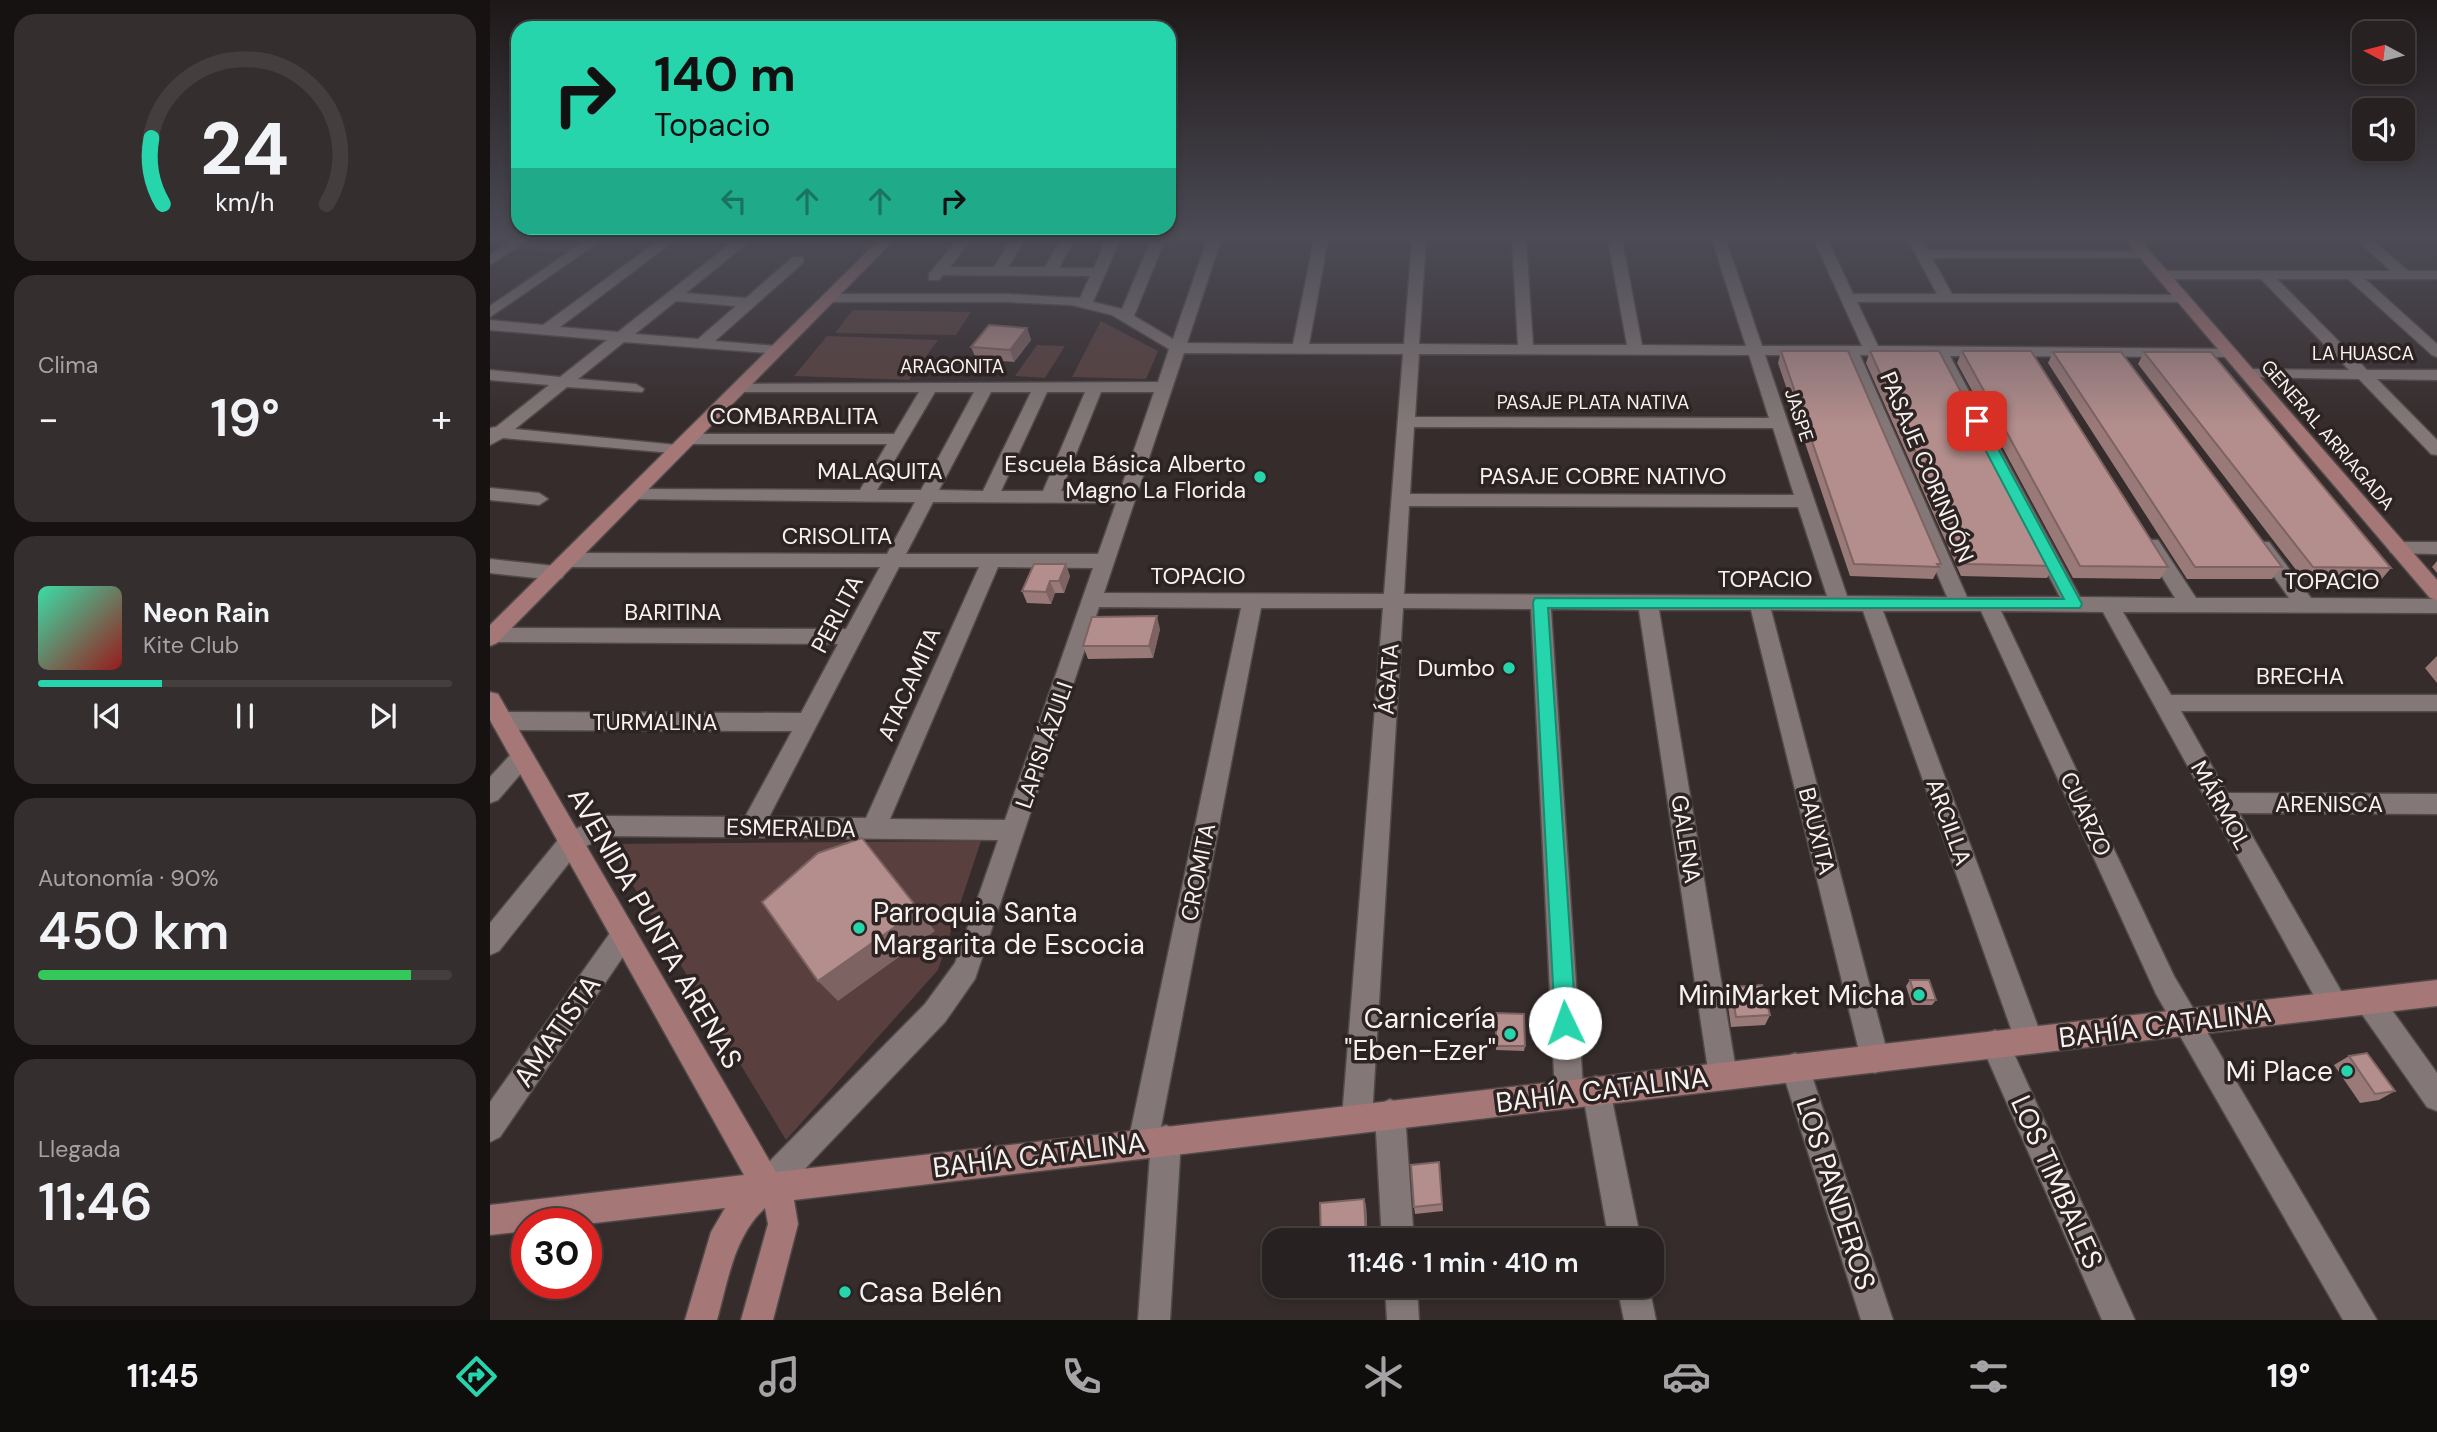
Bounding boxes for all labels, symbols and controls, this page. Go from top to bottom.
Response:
north arrow [2352,21,2415,84]
map controls [2352,21,2415,161]
text: 140 m [654,42,796,106]
icon: right [539,49,630,140]
button: sound [2352,98,2415,161]
text: 24 [201,102,289,197]
text: Topacio [654,104,770,146]
icon: left [715,182,753,220]
icon: ahead [788,182,826,220]
icon: ahead [861,182,899,220]
icon: right [934,182,972,220]
text: km/h [215,185,275,218]
street label: LA HUASCA [2312,341,2414,366]
text: Clima [38,350,98,380]
street label: ARAGONITA [900,354,1004,379]
street label: GENERAL ARRIAGADA [2256,355,2400,516]
street label: PASAJE CORINDÓN [1873,367,1981,567]
text: 19° [210,384,280,452]
street label: JASPE [1779,385,1819,445]
street label: PASAJE PLATA NATIVA [1497,390,1690,415]
pin [1947,391,2007,451]
text: − [38,394,59,444]
text: + [431,394,452,444]
street label: COMBARBALITA [710,401,878,431]
icon: arrive [1958,402,1996,440]
place label: Escuela Básica Alberto Magno La Florida [1004,449,1246,505]
street label: MALAQUITA [817,456,943,486]
street label: PASAJE COBRE NATIVO [1480,461,1726,491]
marker: Escuela Básica Alberto Magno La Florida [1252,469,1268,485]
street label: CRISOLITA [782,521,892,551]
street label: TOPACIO [1150,561,1246,591]
street label: TOPACIO [1717,564,1813,594]
street label: TOPACIO [2284,566,2380,596]
street label: PERLITA [804,570,870,658]
text: Neon Rain [143,596,270,630]
street label: BARITINA [624,597,722,627]
street label: ATACAMITA [871,622,947,746]
text: Kite Club [143,630,239,660]
street label: ÁGATA [1371,642,1405,716]
place label: Dumbo [1417,653,1495,683]
marker: Dumbo [1501,660,1517,676]
street label: BRECHA [2256,661,2344,691]
street label: LAPISLÁZULI [1008,678,1080,812]
icon: previous [88,697,126,735]
icon: pause [226,697,264,735]
icon: next [364,697,402,735]
street label: TURMALINA [593,707,717,737]
street label: MÁRMOL [2184,755,2258,855]
street label: CUARZO [2053,767,2119,861]
street label: ARCILLA [1919,774,1979,870]
street label: AVENIDA PUNTA ARENAS [559,781,751,1075]
street label: BAUXITA [1792,784,1842,878]
street label: ARENISCA [2275,789,2383,819]
street label: GALENA [1664,793,1708,885]
street label: ESMERALDA [726,812,856,844]
street label: CROMITA [1174,821,1222,923]
text: Autonomía · 90% [38,863,219,893]
place label: Parroquia Santa Margarita de Escocia [873,894,1145,963]
text: 450 km [38,897,229,965]
marker: Parroquia Santa Margarita de Escocia [851,920,867,936]
street label: AMATISTA [505,968,609,1094]
place label: MiniMarket Micha [1678,977,1905,1014]
position arrow [1528,986,1602,1060]
marker: MiniMarket Micha [1911,987,1927,1003]
street label: BAHÍA CATALINA [2056,994,2274,1056]
place label: Carnicería "Eben-Ezer" [1344,1000,1496,1069]
marker: Carnicería "Eben-Ezer" [1502,1026,1518,1042]
place label: Mi Place [2226,1053,2333,1090]
street label: BAHÍA CATALINA [1493,1059,1711,1121]
marker: Mi Place [2339,1063,2355,1079]
street label: LOS TIMBALES [2002,1089,2112,1275]
street label: LOS PANDEROS [1788,1093,1884,1295]
street label: BAHÍA CATALINA [930,1124,1148,1186]
text: Llegada [38,1134,121,1164]
text: 11:46 [38,1168,153,1236]
speed limit sign: 30 [511,1208,602,1299]
text: 11:46 · 1 min · 410 m [1347,1246,1579,1280]
place label: Casa Belén [859,1274,1002,1311]
marker: Casa Belén [837,1284,853,1300]
icon: directions [452,1352,501,1401]
icon: music [755,1352,804,1401]
icon: phone [1057,1352,1106,1401]
icon: climate [1359,1352,1408,1401]
icon: car [1662,1352,1711,1401]
icon: filters [1964,1352,2013,1401]
text: 11:45 [127,1355,199,1397]
text: 19° [2267,1355,2310,1397]

